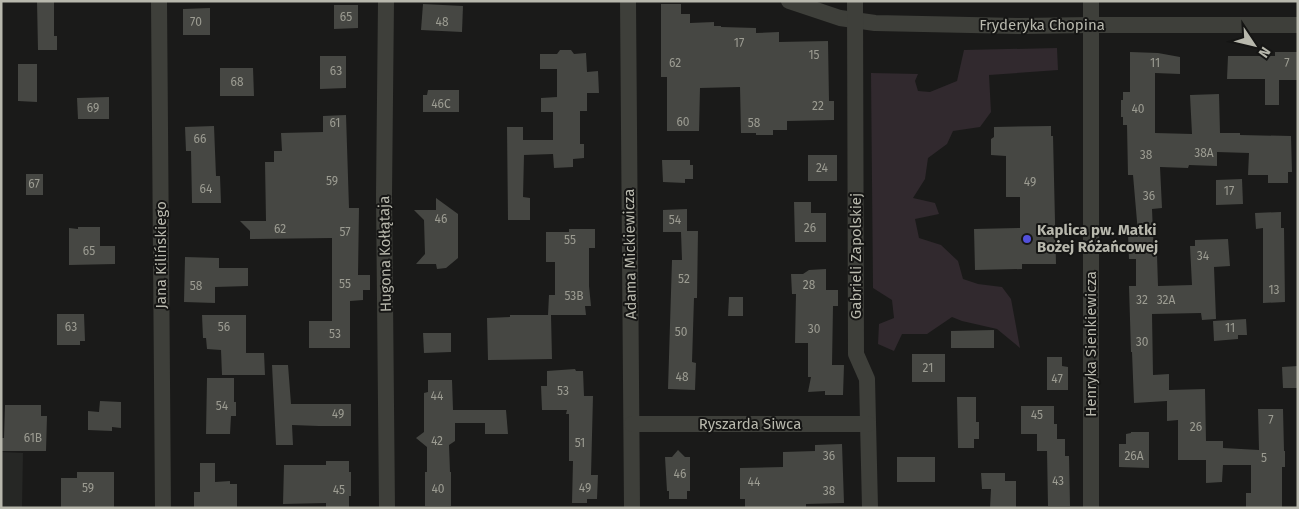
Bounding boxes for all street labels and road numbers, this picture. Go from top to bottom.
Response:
street label: Fryderyka Chopina [979,16,1105,34]
street label: Adama Mickiewicza [620,189,640,319]
street label: Gabrieli Zapolskiej [847,193,865,319]
street label: Hugona Kołłątaja [375,196,395,312]
street label: Jana Kilińskiego [152,201,170,309]
street label: Henryka Sienkiewicza [1082,271,1100,417]
street label: Ryszarda Siwca [699,415,801,433]

